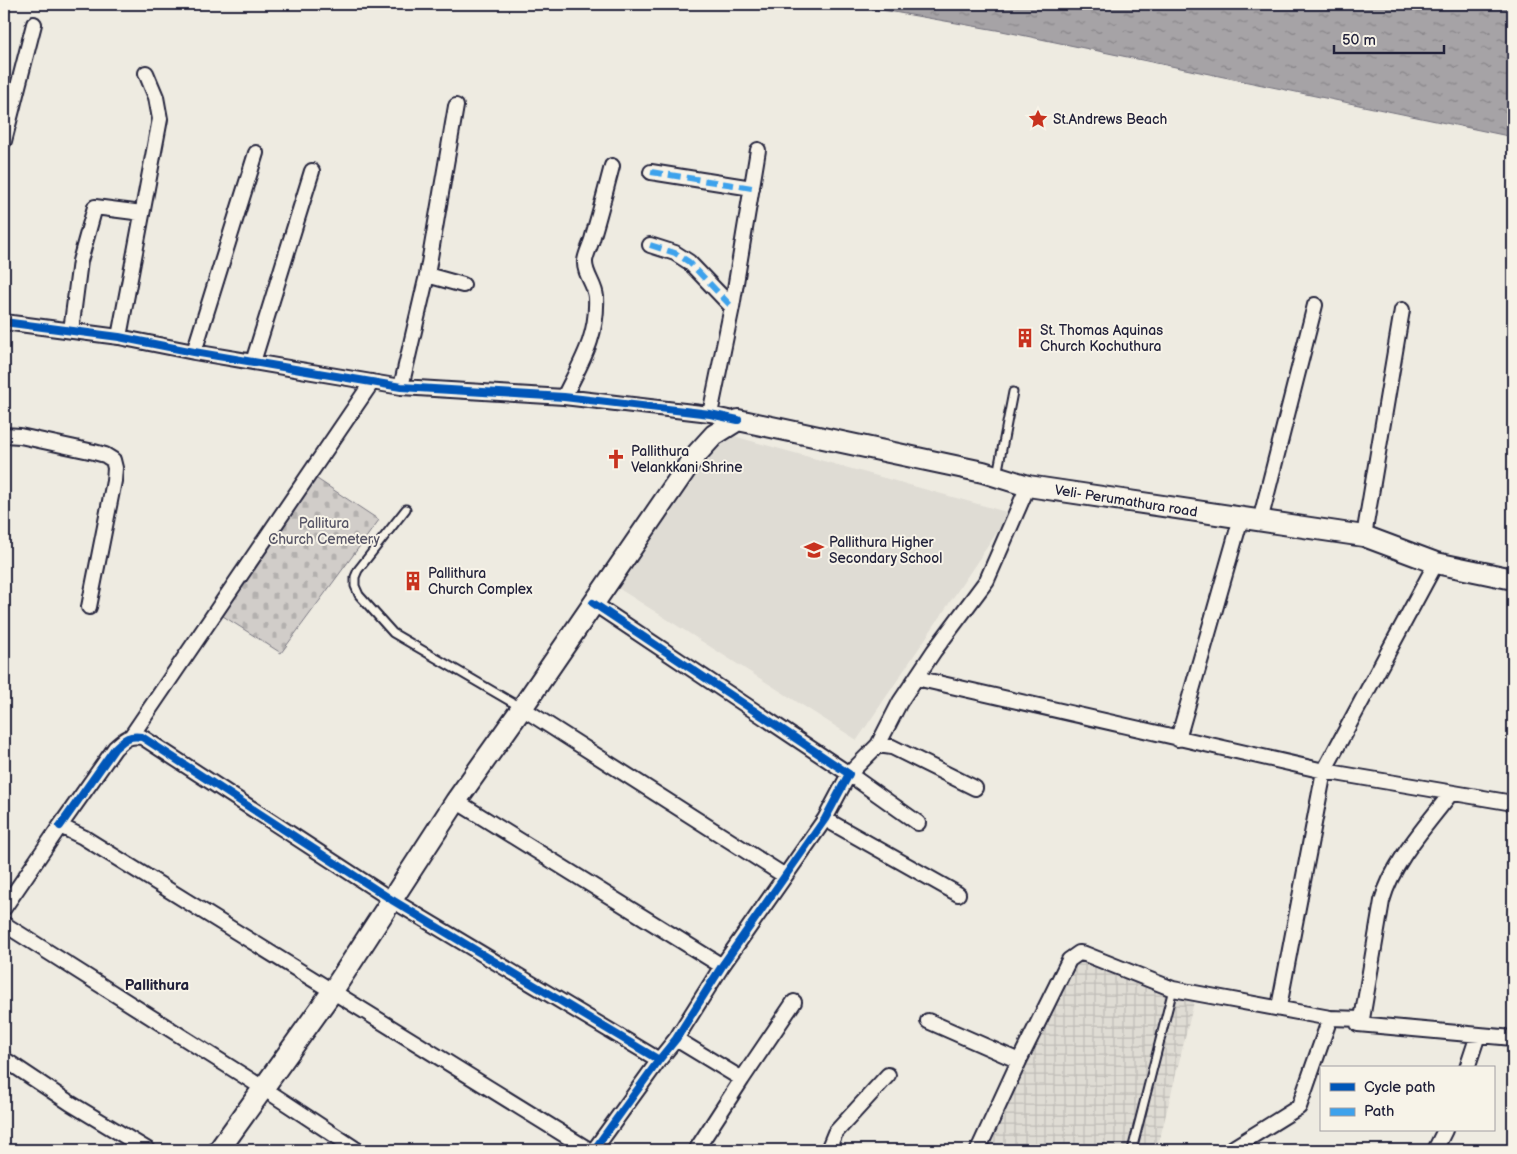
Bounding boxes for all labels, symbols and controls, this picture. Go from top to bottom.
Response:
scale bar [1334,22,1444,54]
text: 50 m [1342,31,1376,50]
place icon: St.Andrews Beach [1027,108,1049,130]
place label: St.Andrews Beach [1053,111,1167,128]
place label: St. Thomas Aquinas Church Kochuthura [1040,322,1163,355]
building icon: St. Thomas Aquinas Church Kochuthura [1014,327,1036,349]
place label: Pallithura Velankkani Shrine [631,443,743,476]
church icon: Pallithura Velankkani Shrine [605,448,627,470]
street label: Veli- Perumathura road [1053,481,1199,521]
park label: Pallitura Church Cemetery [268,515,380,548]
place label: Pallithura Higher Secondary School [829,534,942,567]
school or university icon: Pallithura Higher Secondary School [803,539,825,561]
place label: Pallithura Church Complex [428,565,533,598]
building icon: Pallithura Church Complex [402,570,424,592]
district label: Pallithura [125,976,189,995]
legend [1320,1066,1494,1132]
text: Cycle path [1364,1078,1435,1097]
text: Path [1364,1102,1394,1121]

